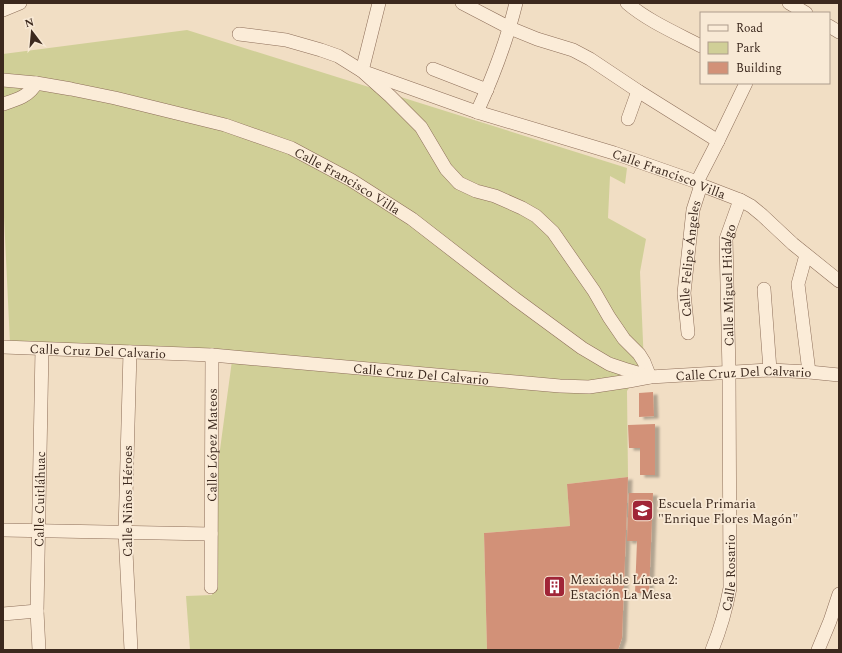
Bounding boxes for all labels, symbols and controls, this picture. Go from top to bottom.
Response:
north arrow [12,12,52,52]
legend [700,12,830,84]
text: N [23,13,36,32]
text: Road [736,19,763,38]
text: Park [736,39,761,58]
text: Building [736,59,782,78]
street label: Calle Francisco Villa [291,143,405,220]
street label: Calle Francisco Villa [609,144,729,205]
street label: Calle Felipe Ángeles [675,197,707,318]
street label: Calle Miguel Hidalgo [717,221,742,347]
street label: Calle Cruz Del Calvario [29,339,166,364]
street label: Calle Cruz Del Calvario [352,359,490,391]
street label: Calle Cruz Del Calvario [675,361,812,386]
street label: Calle López Mateos [202,388,223,502]
street label: Calle Niños Héroes [118,445,138,557]
street label: Calle Cuitláhuac [29,451,51,547]
place label: Escuela Primaria "Enrique Flores Magón" [658,494,798,529]
school or university icon: Escuela Primaria "Enrique Flores Magón" [629,497,655,523]
street label: Calle Rosario [716,534,741,613]
place label: Mexicable Línea 2: Estación La Mesa [570,570,678,605]
building icon: Mexicable Línea 2: Estación La Mesa [542,573,568,599]

